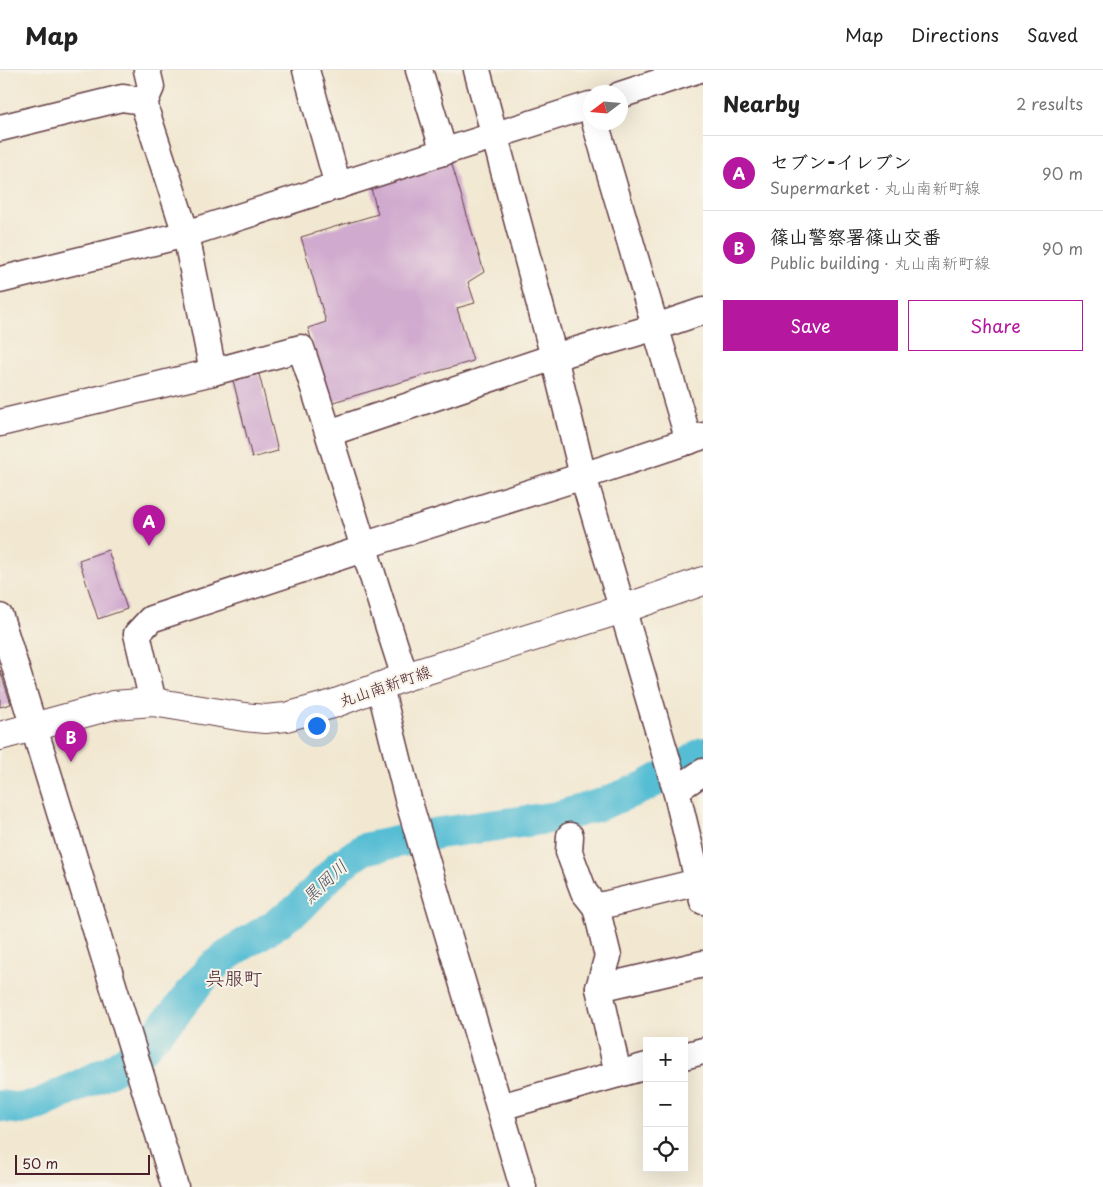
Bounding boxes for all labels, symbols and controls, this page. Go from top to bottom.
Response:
text: Map [25,17,78,53]
text: Map [845,21,883,48]
text: Directions [911,21,999,48]
text: Saved [1027,21,1078,48]
north arrow [583,85,628,130]
text: Nearby [723,87,800,119]
text: 2 results [1016,91,1083,115]
text: セブン-イレブン [770,147,912,175]
text: A [733,161,745,185]
text: 90 m [1042,161,1083,185]
text: Supermarket · 丸山南新町線 [770,175,980,199]
text: 篠山警察署篠山交番 [770,222,941,250]
text: B [734,236,744,260]
text: 90 m [1042,236,1083,260]
text: Public building · 丸山南新町線 [770,250,990,274]
button: Save [723,300,898,351]
button: Share [908,300,1083,351]
pin: A [133,505,165,546]
street label: 丸山南新町線 [335,658,434,712]
your location [304,713,330,739]
pin: B [55,721,87,762]
water label: 黒岡川 [295,853,353,909]
district label: 呉服町 [205,963,263,991]
map controls [643,1037,688,1172]
button: + [643,1037,688,1082]
button: − [643,1082,688,1127]
button: locate [643,1127,688,1172]
scale bar [15,1152,150,1175]
text: 50 m [22,1153,58,1174]

